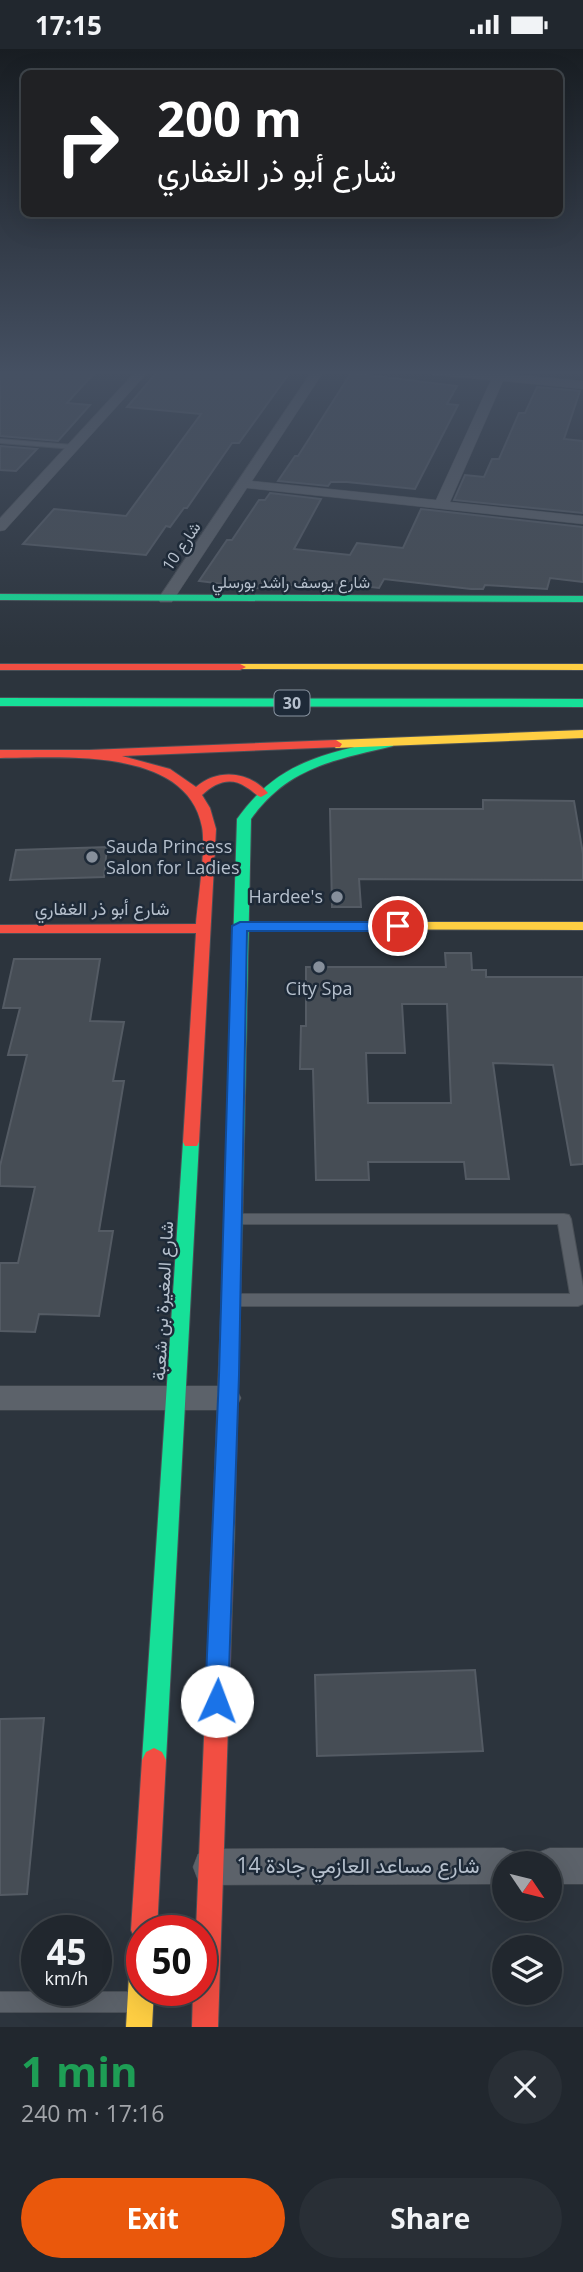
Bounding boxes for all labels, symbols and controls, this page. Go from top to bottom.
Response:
text: 17:15 [35,7,102,43]
text: 200 m [157,85,302,151]
icon: right [42,98,133,189]
text: شارع أبو ذر الغفاري [157,148,396,191]
street label: شارع 10 [157,517,206,575]
street label: شارع يوسف راشد بورسلي [212,571,370,596]
road number: 30 [274,691,310,715]
place label: Sauda Princess Salon for Ladies [106,834,240,879]
marker: Sauda Princess Salon for Ladies [84,849,100,865]
place label: Hardee's [249,884,323,908]
marker: Hardee's [329,889,345,905]
street label: شارع أبو ذر الغفاري [35,896,169,924]
pin [368,896,428,956]
icon: arrive [379,907,417,945]
marker: City Spa [311,959,327,975]
place label: City Spa [286,976,352,1000]
street label: شارع المغيرة بن شعبة [146,1221,179,1381]
position arrow [180,1664,254,1738]
street label: شارع مساعد العازمي جادة 14 [236,1851,480,1883]
north arrow [492,1851,562,1921]
map controls [492,1851,562,2005]
speed limit sign: 50 [126,1915,217,2006]
text: 45 [46,1928,87,1975]
button: layers [492,1935,562,2005]
text: km/h [45,1966,88,1990]
text: 1 min [21,2042,138,2099]
button: close [488,2050,562,2124]
text: 240 m · 17:16 [21,2097,164,2129]
button: Exit [21,2178,285,2258]
button: Share [299,2178,562,2258]

